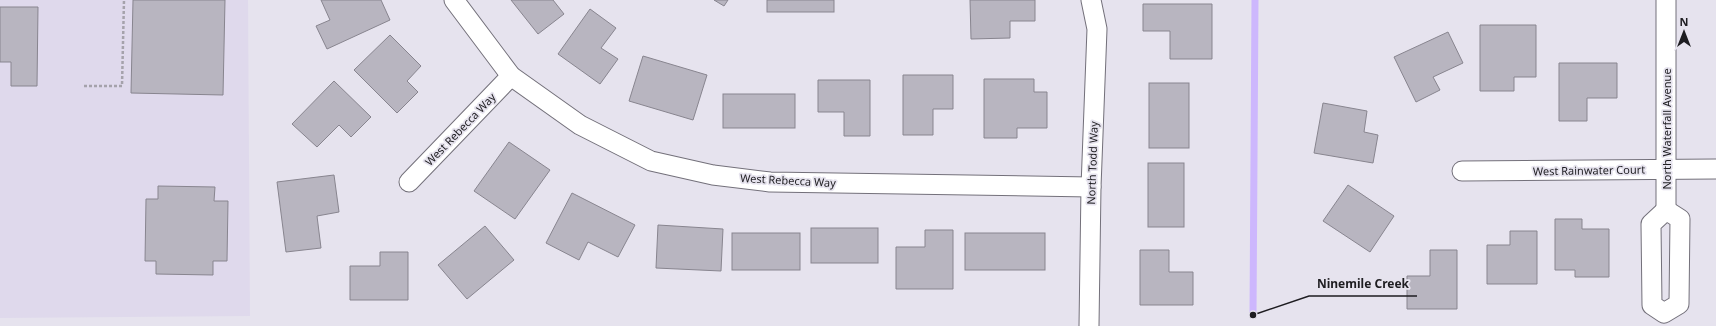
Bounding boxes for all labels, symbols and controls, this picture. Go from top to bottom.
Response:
north arrow [1664,12,1704,52]
text: N [1680,14,1688,29]
street label: North Waterfall Avenue [1659,68,1674,190]
street label: West Rebecca Way [421,89,499,169]
street label: North Todd Way [1083,121,1101,205]
street label: West Rainwater Court [1533,162,1645,178]
street label: West Rebecca Way [740,170,837,190]
callout: Ninemile Creek [1309,272,1417,296]
text: Ninemile Creek [1317,275,1410,292]

